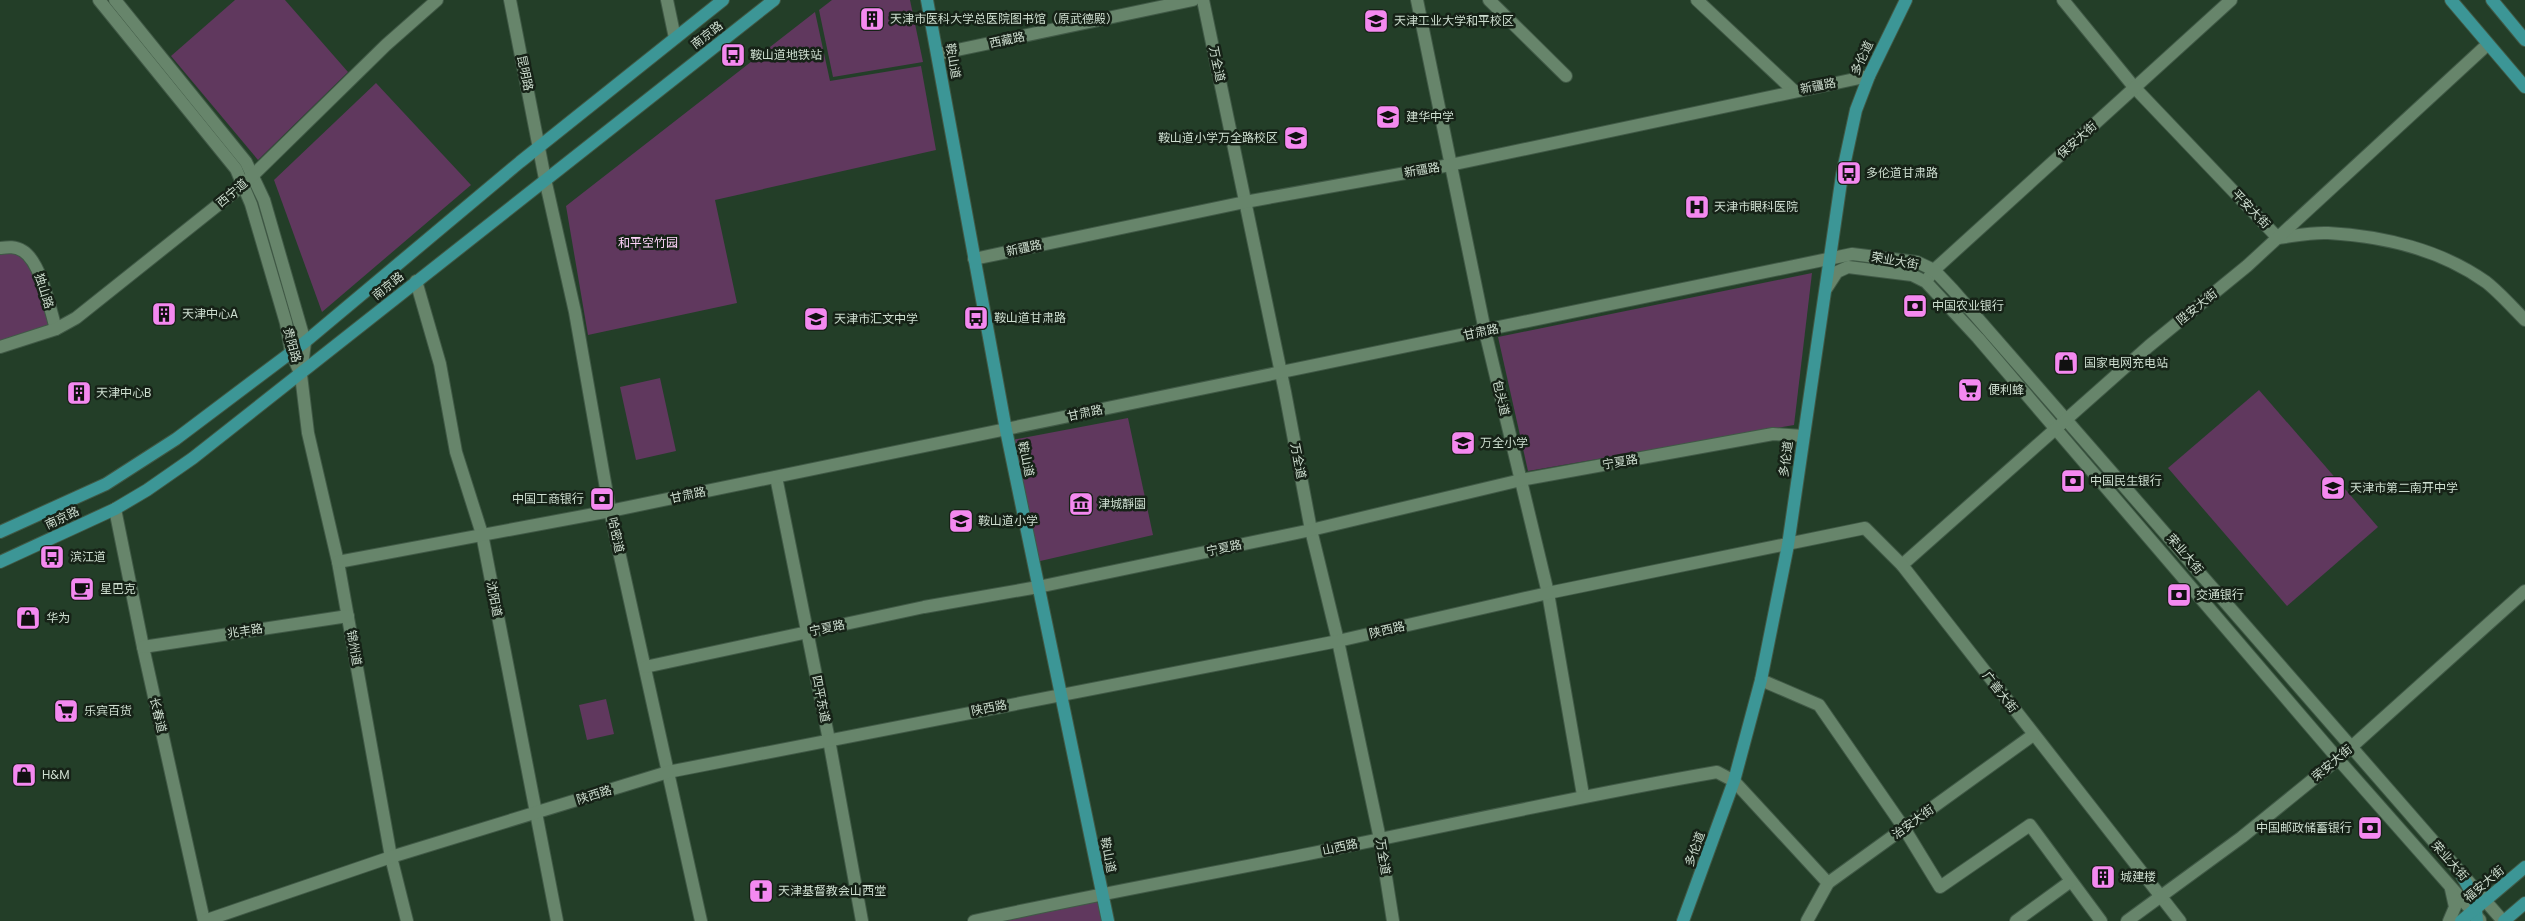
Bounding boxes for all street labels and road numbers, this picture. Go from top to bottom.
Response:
street label: 南京路 [687,17,726,52]
street label: 西藏路 [988,27,1026,52]
street label: 多伦道 [1846,38,1877,78]
street label: 鞍山道 [942,42,965,80]
street label: 万全道 [1205,45,1230,83]
street label: 昆明路 [513,54,538,92]
street label: 新疆路 [1799,74,1837,97]
street label: 保安大街 [2053,117,2100,162]
street label: 新疆路 [1403,158,1441,181]
street label: 西宁道 [212,175,251,211]
street label: 平安大街 [2229,185,2274,232]
street label: 新疆路 [1005,235,1043,260]
street label: 荣业大街 [1870,248,1920,273]
street label: 南京路 [368,268,407,304]
street label: 独山路 [31,271,58,311]
street label: 陞安大街 [2173,285,2221,328]
street label: 甘肃路 [1462,319,1500,344]
street label: 贵阳路 [280,325,305,364]
street label: 包头道 [1489,378,1514,417]
street label: 甘肃路 [1066,400,1104,425]
street label: 鞍山道 [1014,440,1039,478]
street label: 多伦道 [1775,440,1796,478]
street label: 万全道 [1287,442,1310,480]
street label: 宁夏路 [1601,450,1639,473]
street label: 甘肃路 [669,482,707,507]
street label: 南京路 [42,502,82,533]
street label: 哈密道 [604,516,629,554]
street label: 荣业大街 [2163,530,2208,577]
street label: 宁夏路 [1205,535,1243,560]
street label: 沈阳道 [483,580,506,618]
street label: 宁夏路 [808,615,846,640]
street label: 陕西路 [1367,617,1406,642]
street label: 兆丰路 [226,619,264,642]
street label: 锦州道 [343,629,366,667]
street label: 广善大街 [1979,668,2022,716]
street label: 四平东道 [809,674,834,724]
street label: 长春道 [146,695,171,734]
street label: 陕西路 [970,696,1008,719]
street label: 荣安大街 [2308,741,2356,785]
street label: 陕西路 [574,781,614,808]
street label: 治安大街 [1888,801,1937,843]
street label: 多伦道 [1680,829,1709,869]
street label: 山西路 [1321,834,1359,859]
street label: 鞍山道 [1097,836,1120,874]
street label: 荣业大街 [2428,837,2473,884]
street label: 万全道 [1372,838,1395,876]
street label: 福安大街 [2460,862,2508,906]

